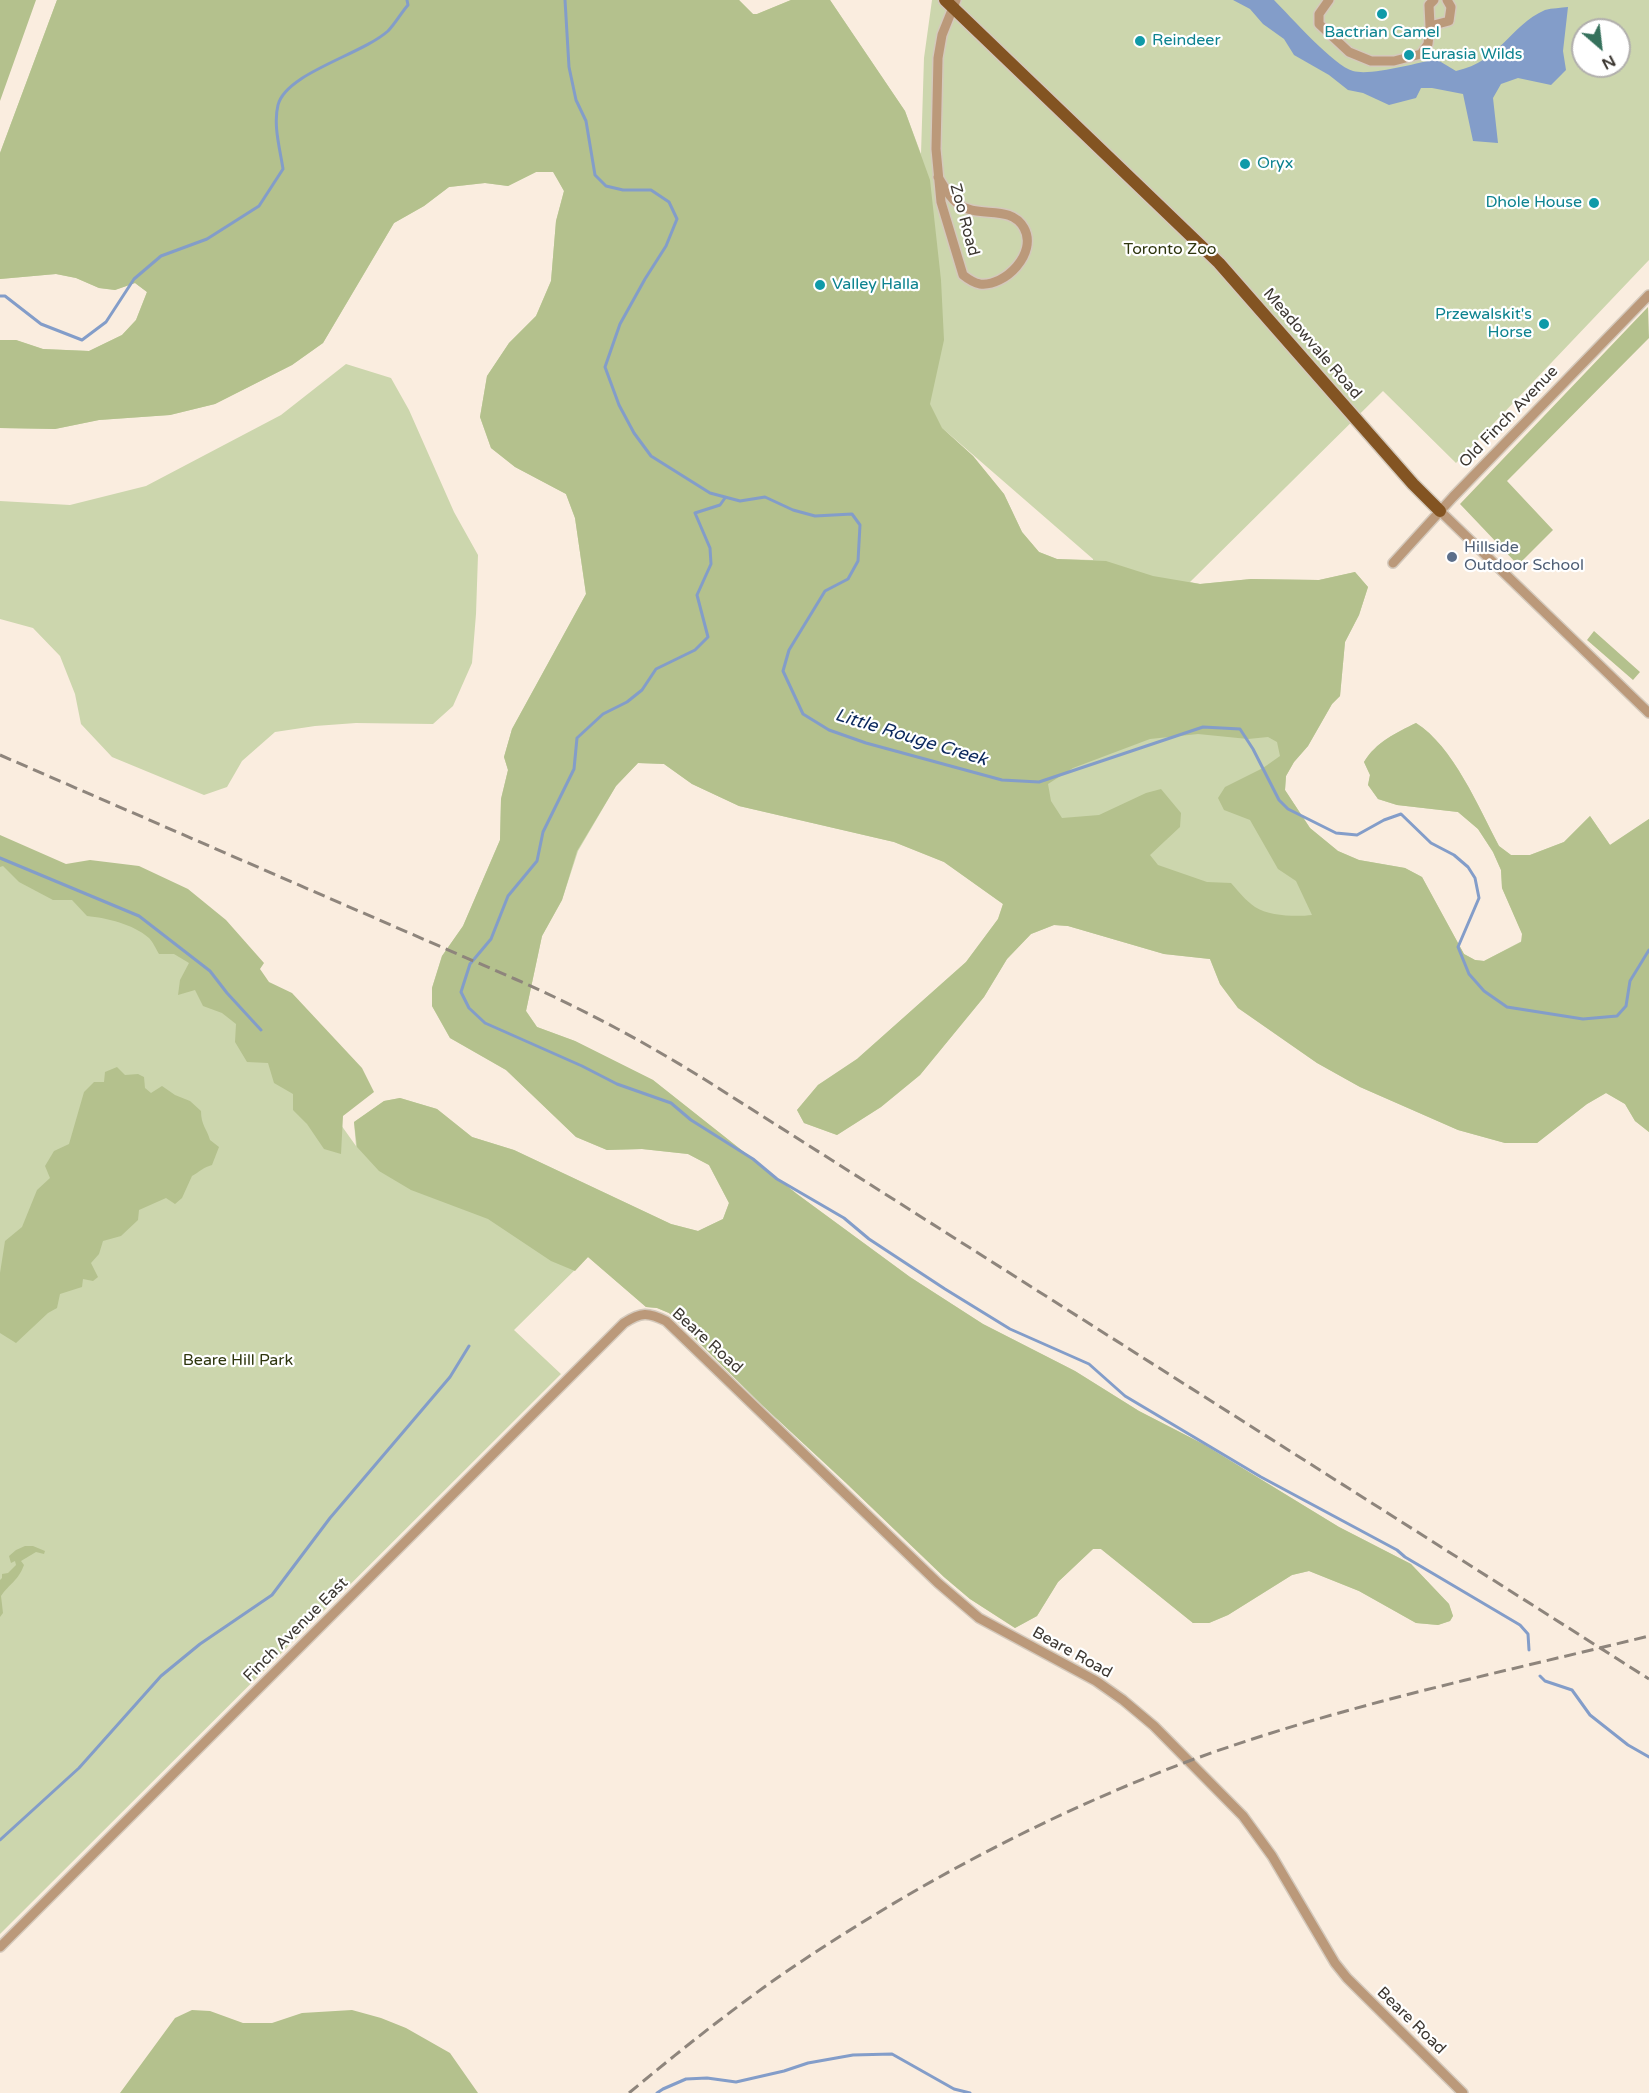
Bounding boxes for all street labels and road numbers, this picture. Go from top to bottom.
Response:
street label: Zoo Road [945,182,983,258]
street label: Meadowvale Road [1259,285,1365,403]
street label: Old Finch Avenue [1456,362,1562,472]
street label: Beare Road [668,1304,746,1378]
street label: Finch Avenue East [240,1574,352,1686]
street label: Beare Road [1029,1623,1115,1683]
street label: Beare Road [1373,1983,1449,2059]

